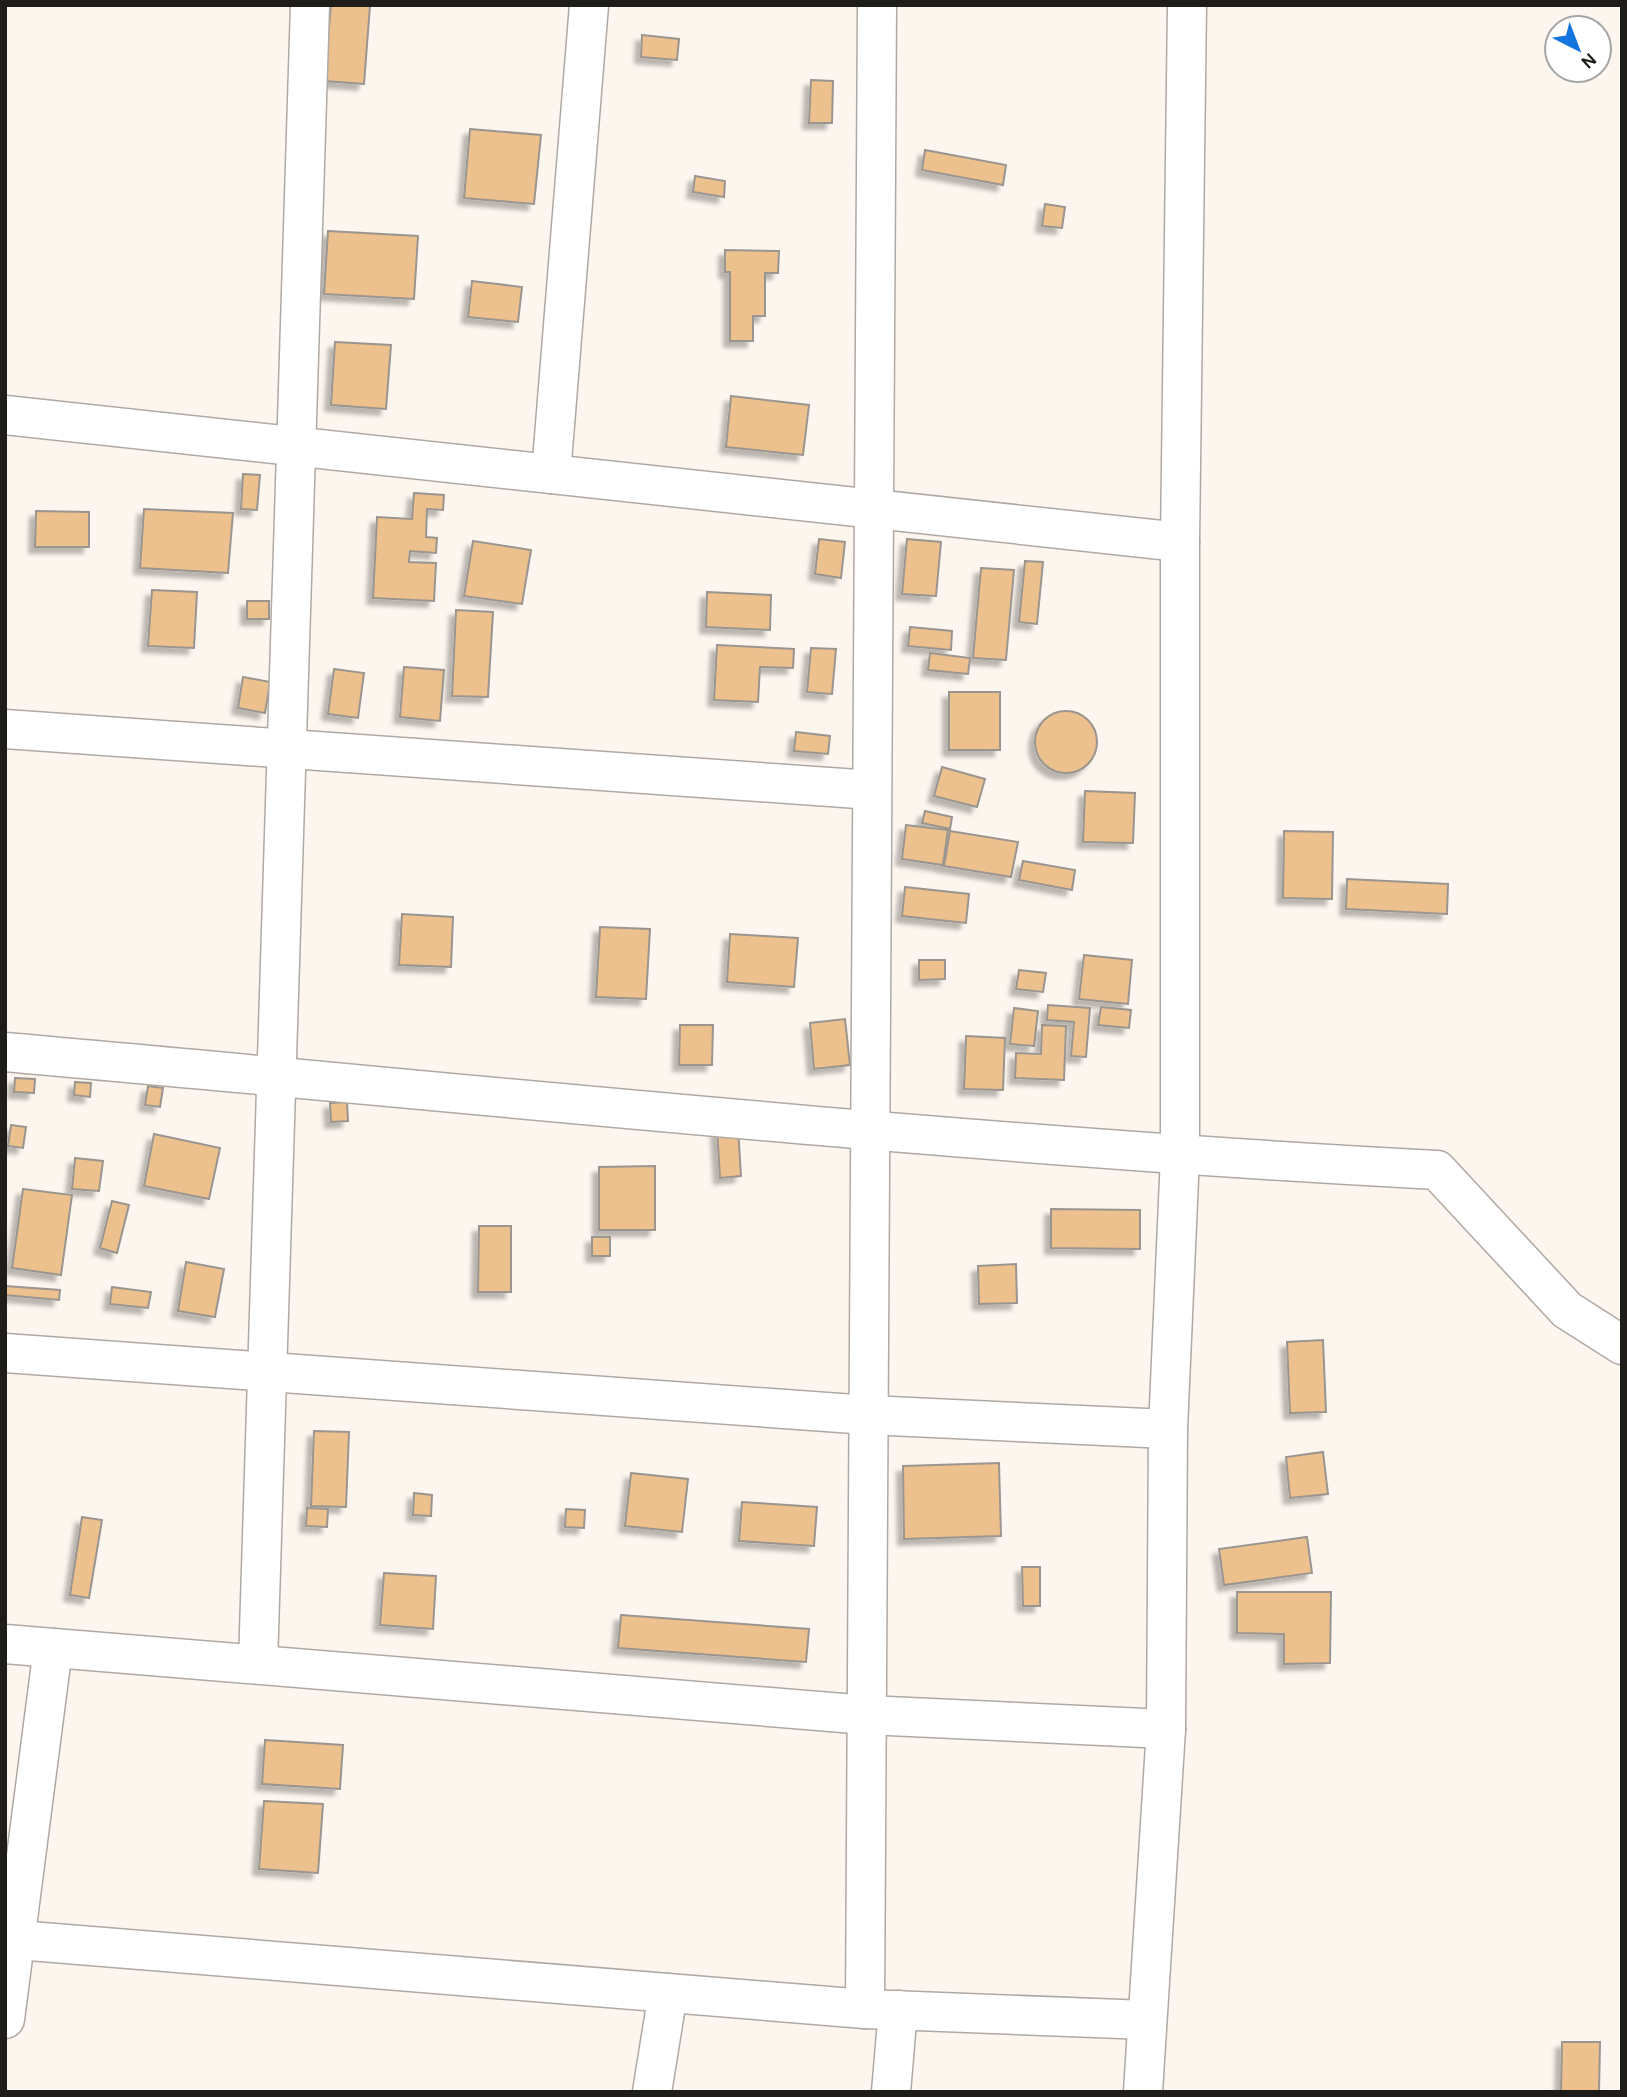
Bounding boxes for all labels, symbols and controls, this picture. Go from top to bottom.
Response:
north arrow [1543,14,1613,84]
text: N [1576,48,1601,74]

